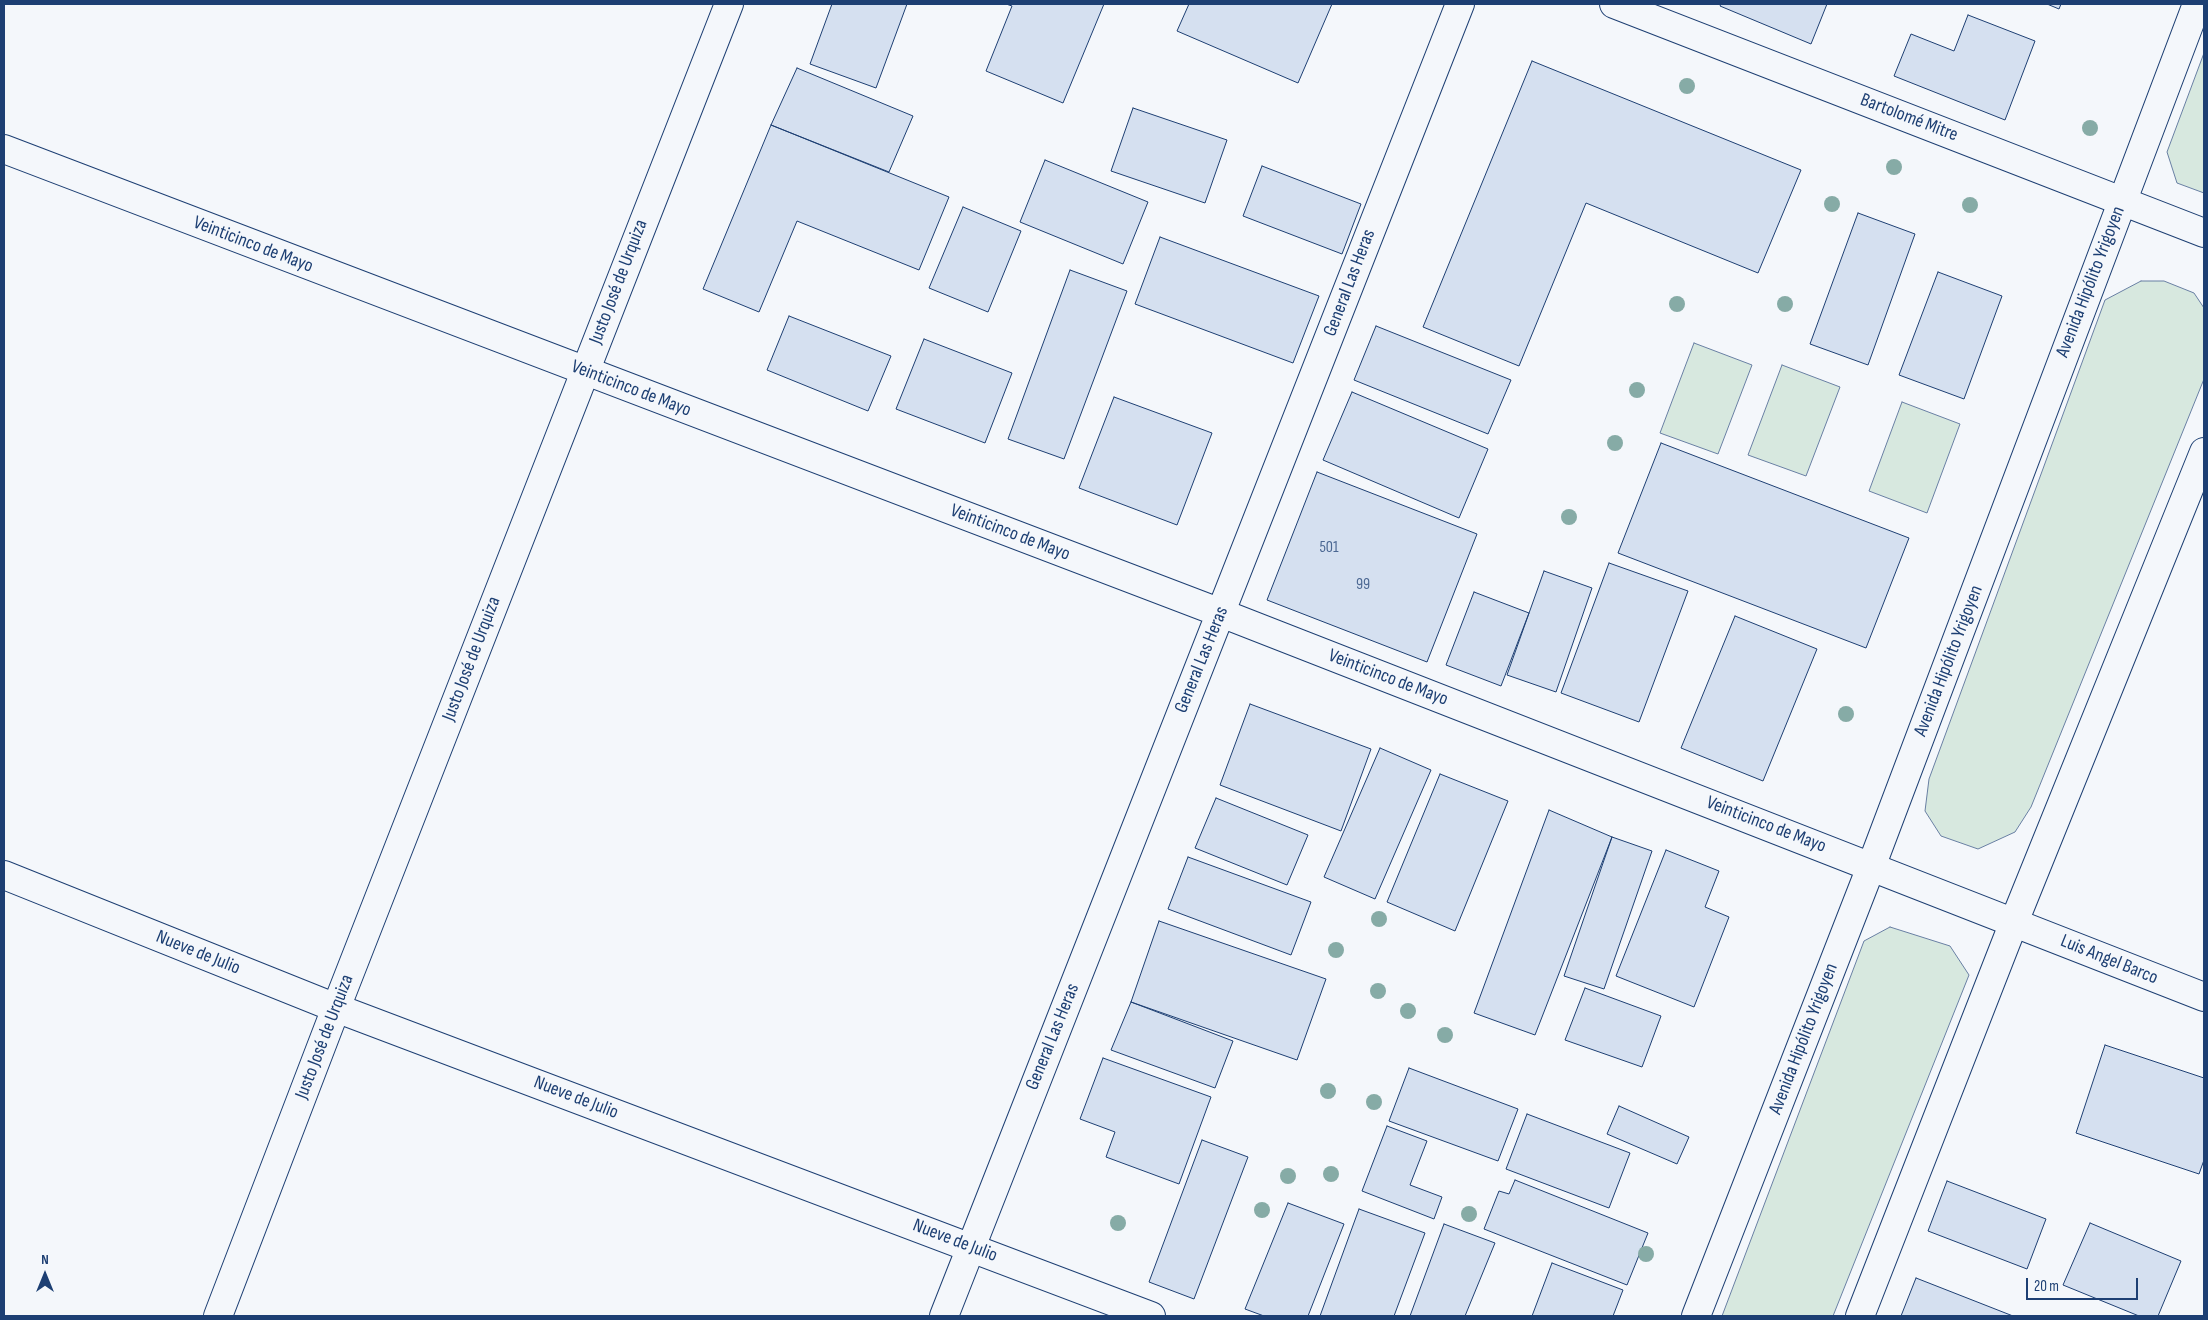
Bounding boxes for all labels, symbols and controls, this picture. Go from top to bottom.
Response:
street label: Bartolomé Mitre [1857,89,1961,147]
street label: Avenida Hipólito Yrigoyen [2052,203,2130,361]
street label: Veinticinco de Mayo [190,212,316,278]
street label: Justo José de Urquiza [585,217,653,347]
street label: General Las Heras [1319,226,1381,340]
street label: Veinticinco de Mayo [568,356,694,422]
street label: Veinticinco de Mayo [947,500,1073,566]
house number: 501 [1319,538,1339,558]
house number: 99 [1356,575,1370,595]
street label: Avenida Hipólito Yrigoyen [1910,582,1988,740]
street label: Justo José de Urquiza [438,594,506,724]
street label: General Las Heras [1170,603,1234,717]
street label: Veinticinco de Mayo [1325,645,1451,711]
street label: Veinticinco de Mayo [1703,792,1829,858]
street label: Nueve de Julio [153,926,243,980]
street label: Luis Angel Barco [2057,930,2161,990]
street label: Avenida Hipólito Yrigoyen [1765,960,1843,1118]
street label: Justo José de Urquiza [291,972,359,1102]
street label: General Las Heras [1021,980,1085,1094]
street label: Nueve de Julio [530,1071,622,1125]
street label: Nueve de Julio [909,1214,1001,1268]
north arrow [20,1250,70,1300]
text: N [41,1251,49,1268]
scale bar [2028,1268,2140,1300]
text: 20 m [2034,1277,2059,1296]

